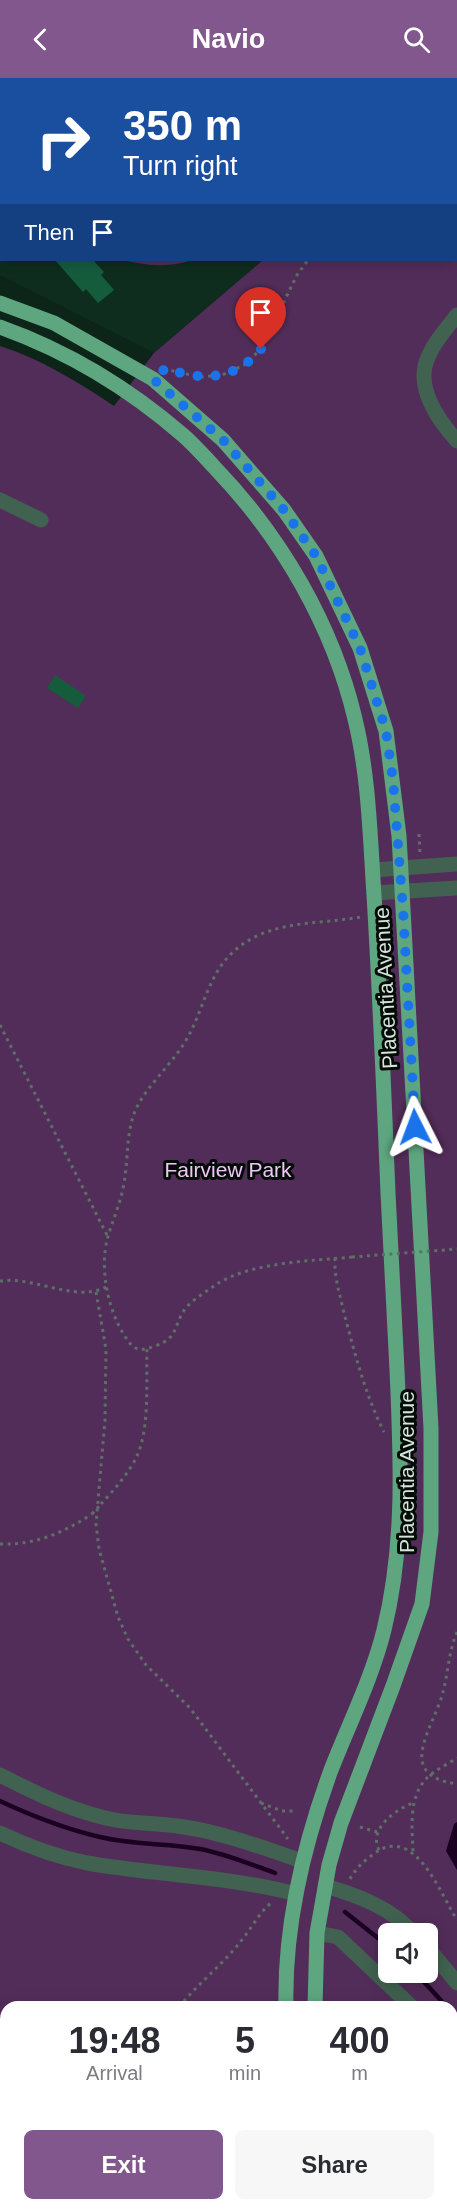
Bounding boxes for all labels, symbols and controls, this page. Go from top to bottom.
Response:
icon: back [24,23,57,56]
icon: search [400,23,433,56]
text: Navio [192,24,265,54]
icon: right [24,102,102,180]
text: 350 m [123,102,242,149]
text: Turn right [123,151,238,181]
icon: arrive [86,216,119,249]
text: Then [24,220,74,245]
pin [235,287,286,349]
icon: arrive [244,296,277,329]
street label: Placentia Avenue [370,907,401,1069]
position arrow [383,1095,447,1159]
park label: Fairview Park [164,1158,292,1181]
street label: Placentia Avenue [395,1391,418,1553]
map controls [378,1923,438,1983]
button: sound [378,1923,438,1983]
text: 19:48 [68,2020,160,2061]
text: 5 [235,2020,255,2061]
text: 400 [329,2020,390,2061]
text: Arrival [86,2062,143,2084]
text: min [229,2062,261,2084]
text: m [351,2062,368,2084]
button: Exit [24,2130,223,2199]
button: Share [235,2130,434,2199]

